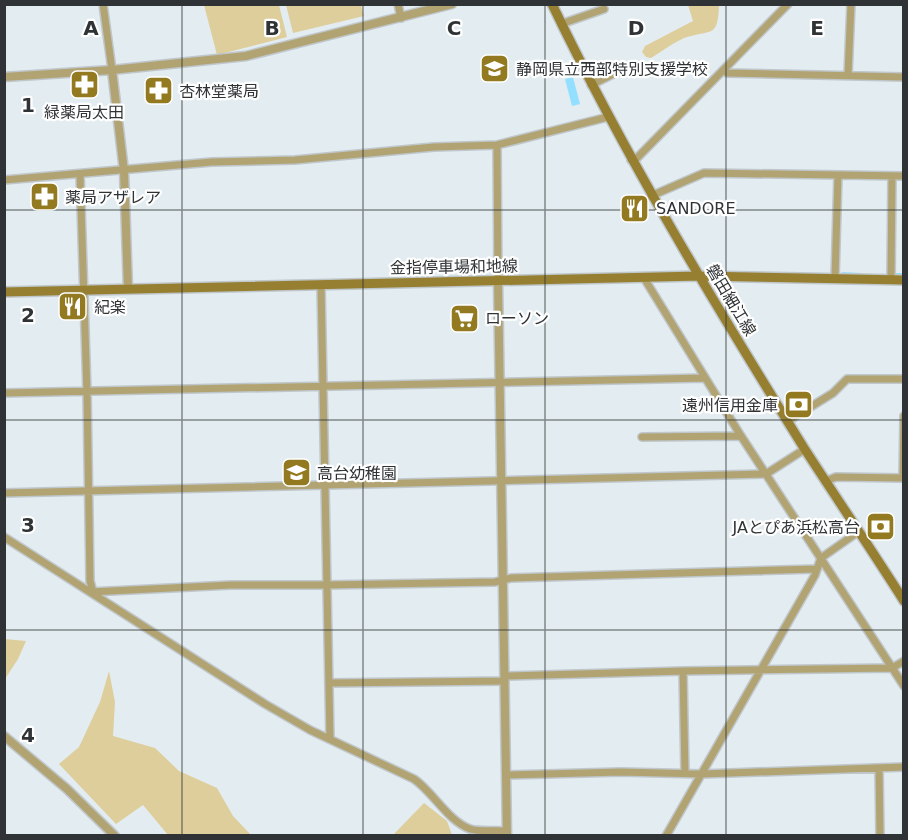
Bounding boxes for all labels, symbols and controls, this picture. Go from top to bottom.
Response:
text: A [83,16,99,40]
text: B [264,16,280,40]
text: C [447,16,461,40]
text: D [628,16,644,40]
text: E [810,16,824,40]
school or university icon: 静岡県立西部特別支援学校 [479,53,511,85]
place label: 静岡県立西部特別支援学校 [516,60,708,79]
pharmacy icon: 緑薬局太田 [68,68,100,100]
pharmacy icon: 杏林堂薬局 [142,75,174,107]
place label: 杏林堂薬局 [179,82,259,101]
text: 1 [21,93,35,117]
place label: 緑薬局太田 [44,103,124,122]
pharmacy icon: 薬局アザレア [28,181,60,213]
place label: 薬局アザレア [65,188,161,207]
restaurant icon: SANDORE [619,192,651,224]
place label: SANDORE [656,199,736,218]
street label: 金指停車場和地線 [390,256,518,278]
street label: 磐田細江線 [702,261,760,339]
restaurant icon: 紀楽 [57,291,89,323]
place label: 紀楽 [94,298,126,317]
supermarket icon: ローソン [448,302,480,334]
text: 2 [21,303,35,327]
place label: ローソン [485,309,549,328]
bank icon: 遠州信用金庫 [783,389,815,421]
place label: 遠州信用金庫 [682,396,778,415]
school or university icon: 高台幼稚園 [280,457,312,489]
place label: 高台幼稚園 [317,464,397,483]
bank icon: JAとぴあ浜松高台 [865,511,897,543]
text: 3 [21,513,35,537]
place label: JAとぴあ浜松高台 [732,518,860,537]
text: 4 [21,723,35,747]

